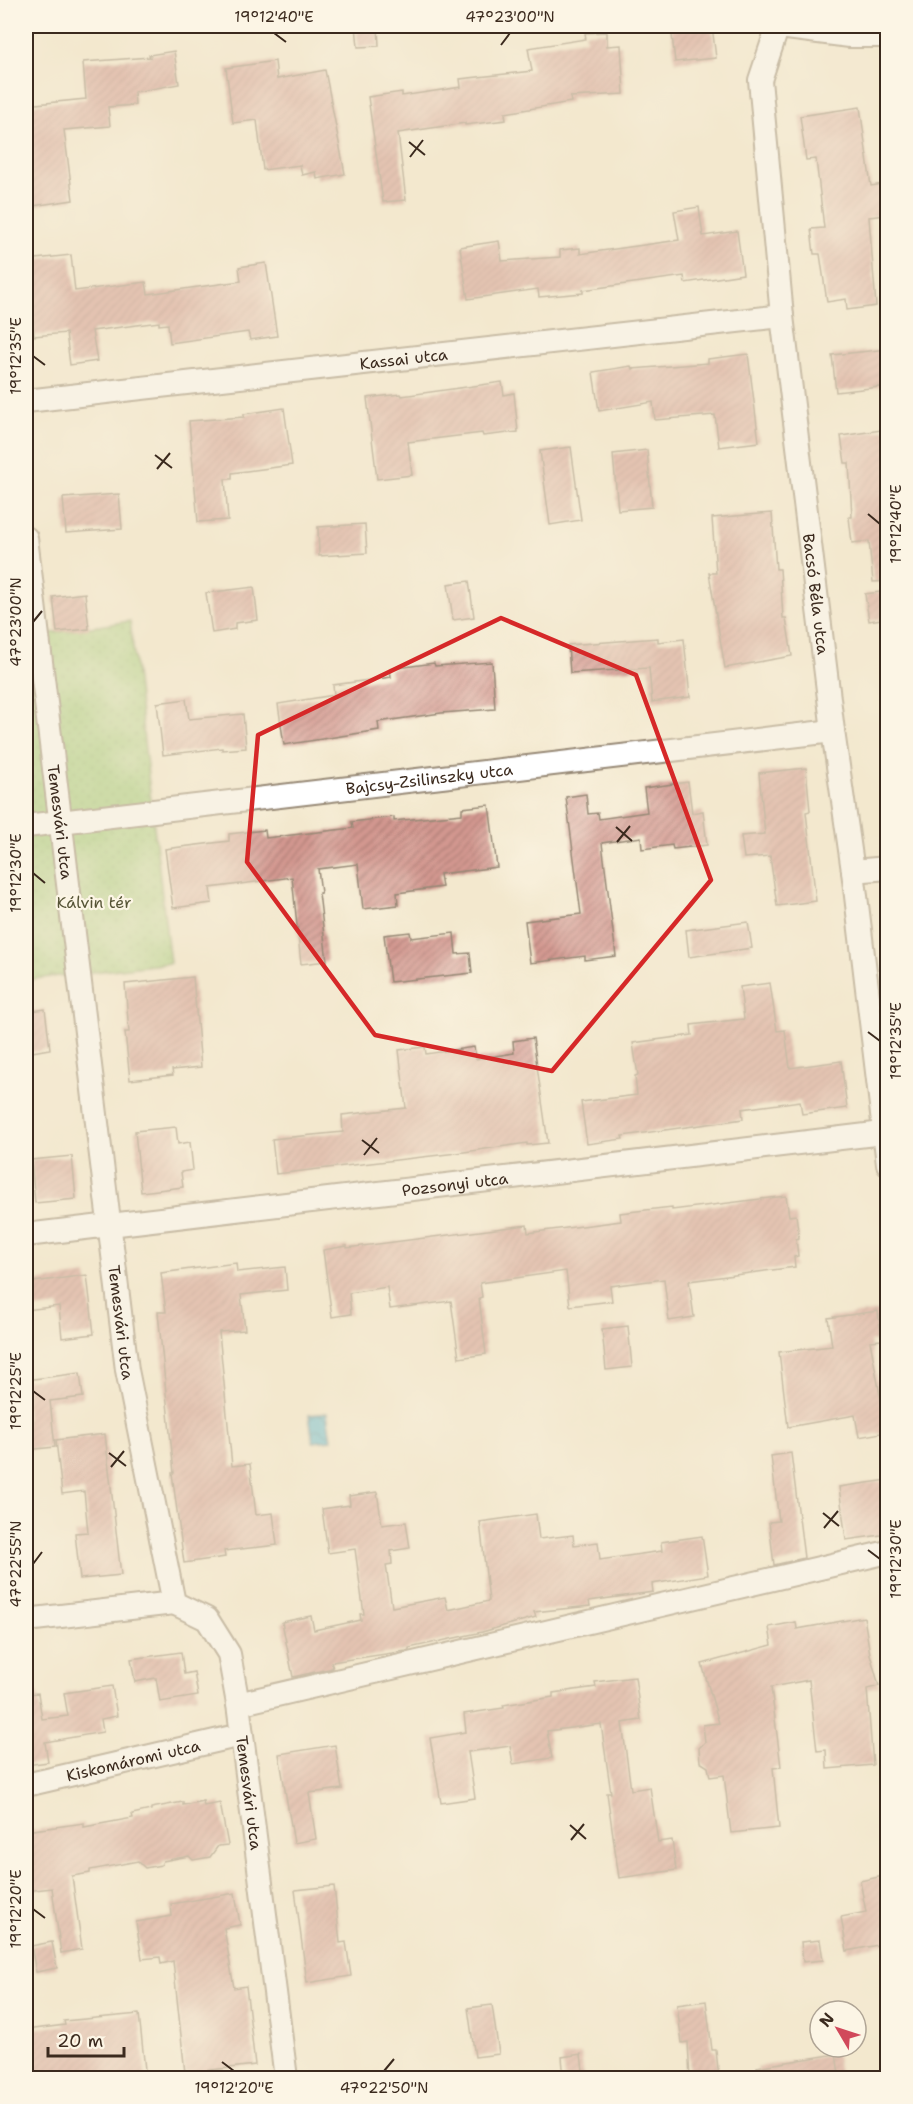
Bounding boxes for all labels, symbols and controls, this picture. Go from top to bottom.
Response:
text: 19°12'40"E [234,7,314,27]
text: 47°23'00"N [465,7,555,27]
text: 19°12'35"E [6,317,26,395]
street label: Kassai utca [359,344,449,374]
text: 19°12'40"E [886,484,906,564]
street label: Bacsó Béla utca [798,532,834,656]
text: 47°23'00"N [6,577,26,667]
street label: Bajcsy-Zsilinszky utca [345,759,514,799]
street label: Temesvári utca [43,763,77,881]
text: 19°12'30"E [6,833,26,913]
park label: Kálvin tér [56,892,132,913]
text: 19°12'35"E [886,1002,906,1080]
street label: Pozsonyi utca [401,1168,509,1201]
street label: Temesvári utca [103,1264,139,1382]
text: 19°12'25"E [6,1352,26,1430]
text: 19°12'30"E [886,1519,906,1599]
text: 47°22'55"N [6,1521,26,1607]
street label: Temesvári utca [231,1734,267,1851]
street label: Kiskomáromi utca [64,1735,202,1786]
text: 19°12'20"E [6,1869,26,1949]
north arrow [808,1999,868,2059]
text: N [815,2008,839,2031]
scale bar [48,2020,124,2058]
text: 20 m [57,2029,103,2053]
text: 19°12'20"E [194,2078,274,2098]
text: 47°22'50"N [340,2078,428,2098]

